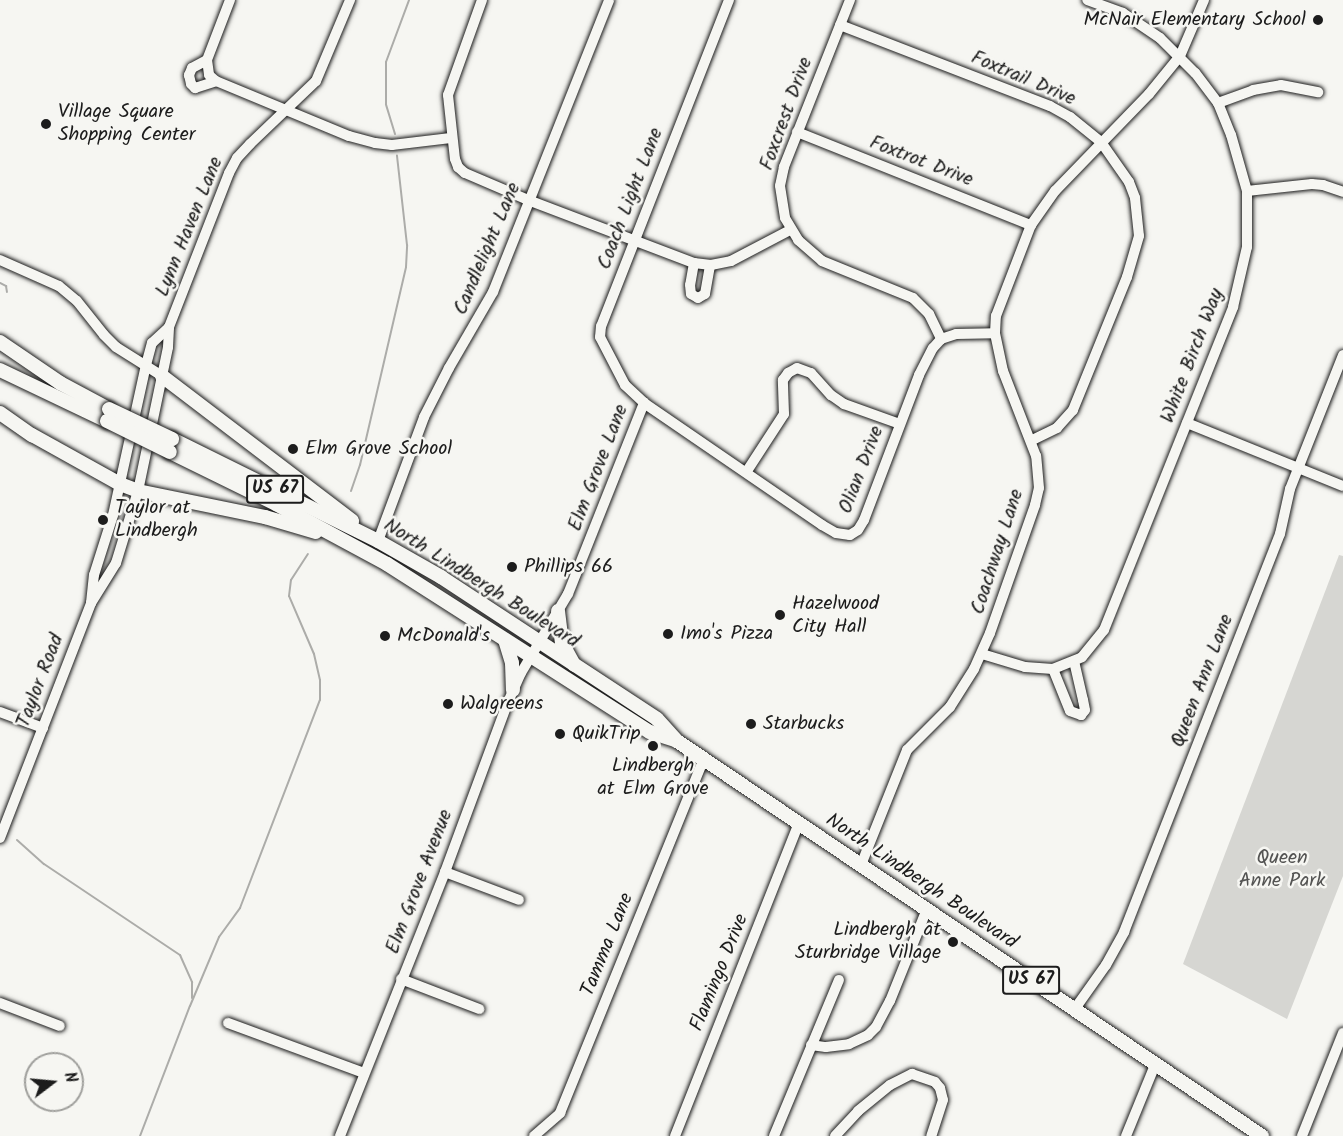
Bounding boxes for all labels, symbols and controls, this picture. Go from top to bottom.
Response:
place label: McNair Elementary School [1083,8,1306,32]
marker: McNair Elementary School [1311,13,1325,27]
street label: Foxtrail Drive [967,46,1079,112]
street label: Foxcrest Drive [755,54,819,174]
place label: Village Square Shopping Center [58,100,195,147]
marker: Village Square Shopping Center [39,117,53,131]
street label: Coach Light Lane [593,125,669,273]
street label: Foxtrot Drive [866,131,976,193]
street label: Lynn Haven Lane [151,154,229,300]
street label: Candlelight Lane [449,179,527,319]
street label: White Birch Way [1156,285,1230,427]
street label: Elm Grove Lane [564,401,634,535]
street label: Olian Drive [834,423,890,517]
place label: Elm Grove School [305,437,452,461]
marker: Elm Grove School [286,442,300,456]
road number: US 67 [245,474,305,504]
street label: Coachway Lane [966,486,1030,618]
place label: Taylor at Lindbergh [115,496,198,543]
marker: Taylor at Lindbergh [96,513,110,527]
street label: North Lindbergh Boulevard [379,514,583,654]
place label: Phillips 66 [524,555,613,579]
marker: Phillips 66 [505,560,519,574]
place label: Hazelwood City Hall [792,592,879,639]
marker: Hazelwood City Hall [773,608,787,622]
street label: Queen Ann Lane [1167,611,1239,751]
place label: Imo's Pizza [680,622,773,646]
place label: McDonald's [397,624,490,648]
marker: Imo's Pizza [661,627,675,641]
marker: McDonald's [378,629,392,643]
street label: Taylor Road [12,631,70,731]
place label: Walgreens [460,692,543,716]
marker: Walgreens [441,697,455,711]
place label: Starbucks [763,712,844,736]
marker: Starbucks [744,717,758,731]
place label: QuikTrip [572,722,640,746]
marker: QuikTrip [553,727,567,741]
marker: Lindbergh at Elm Grove [646,739,660,753]
place label: Lindbergh at Elm Grove [597,755,709,802]
street label: Elm Grove Avenue [381,806,459,958]
street label: North Lindbergh Boulevard [821,809,1021,955]
park label: Queen Anne Park [1239,846,1325,893]
street label: Tamma Lane [576,890,640,1000]
street label: Flamingo Drive [686,911,754,1035]
place label: Lindbergh at Sturbridge Village [795,918,941,965]
marker: Lindbergh at Sturbridge Village [946,935,960,949]
road number: US 67 [1001,965,1061,995]
north arrow [24,1052,84,1112]
text: N [56,1069,83,1086]

